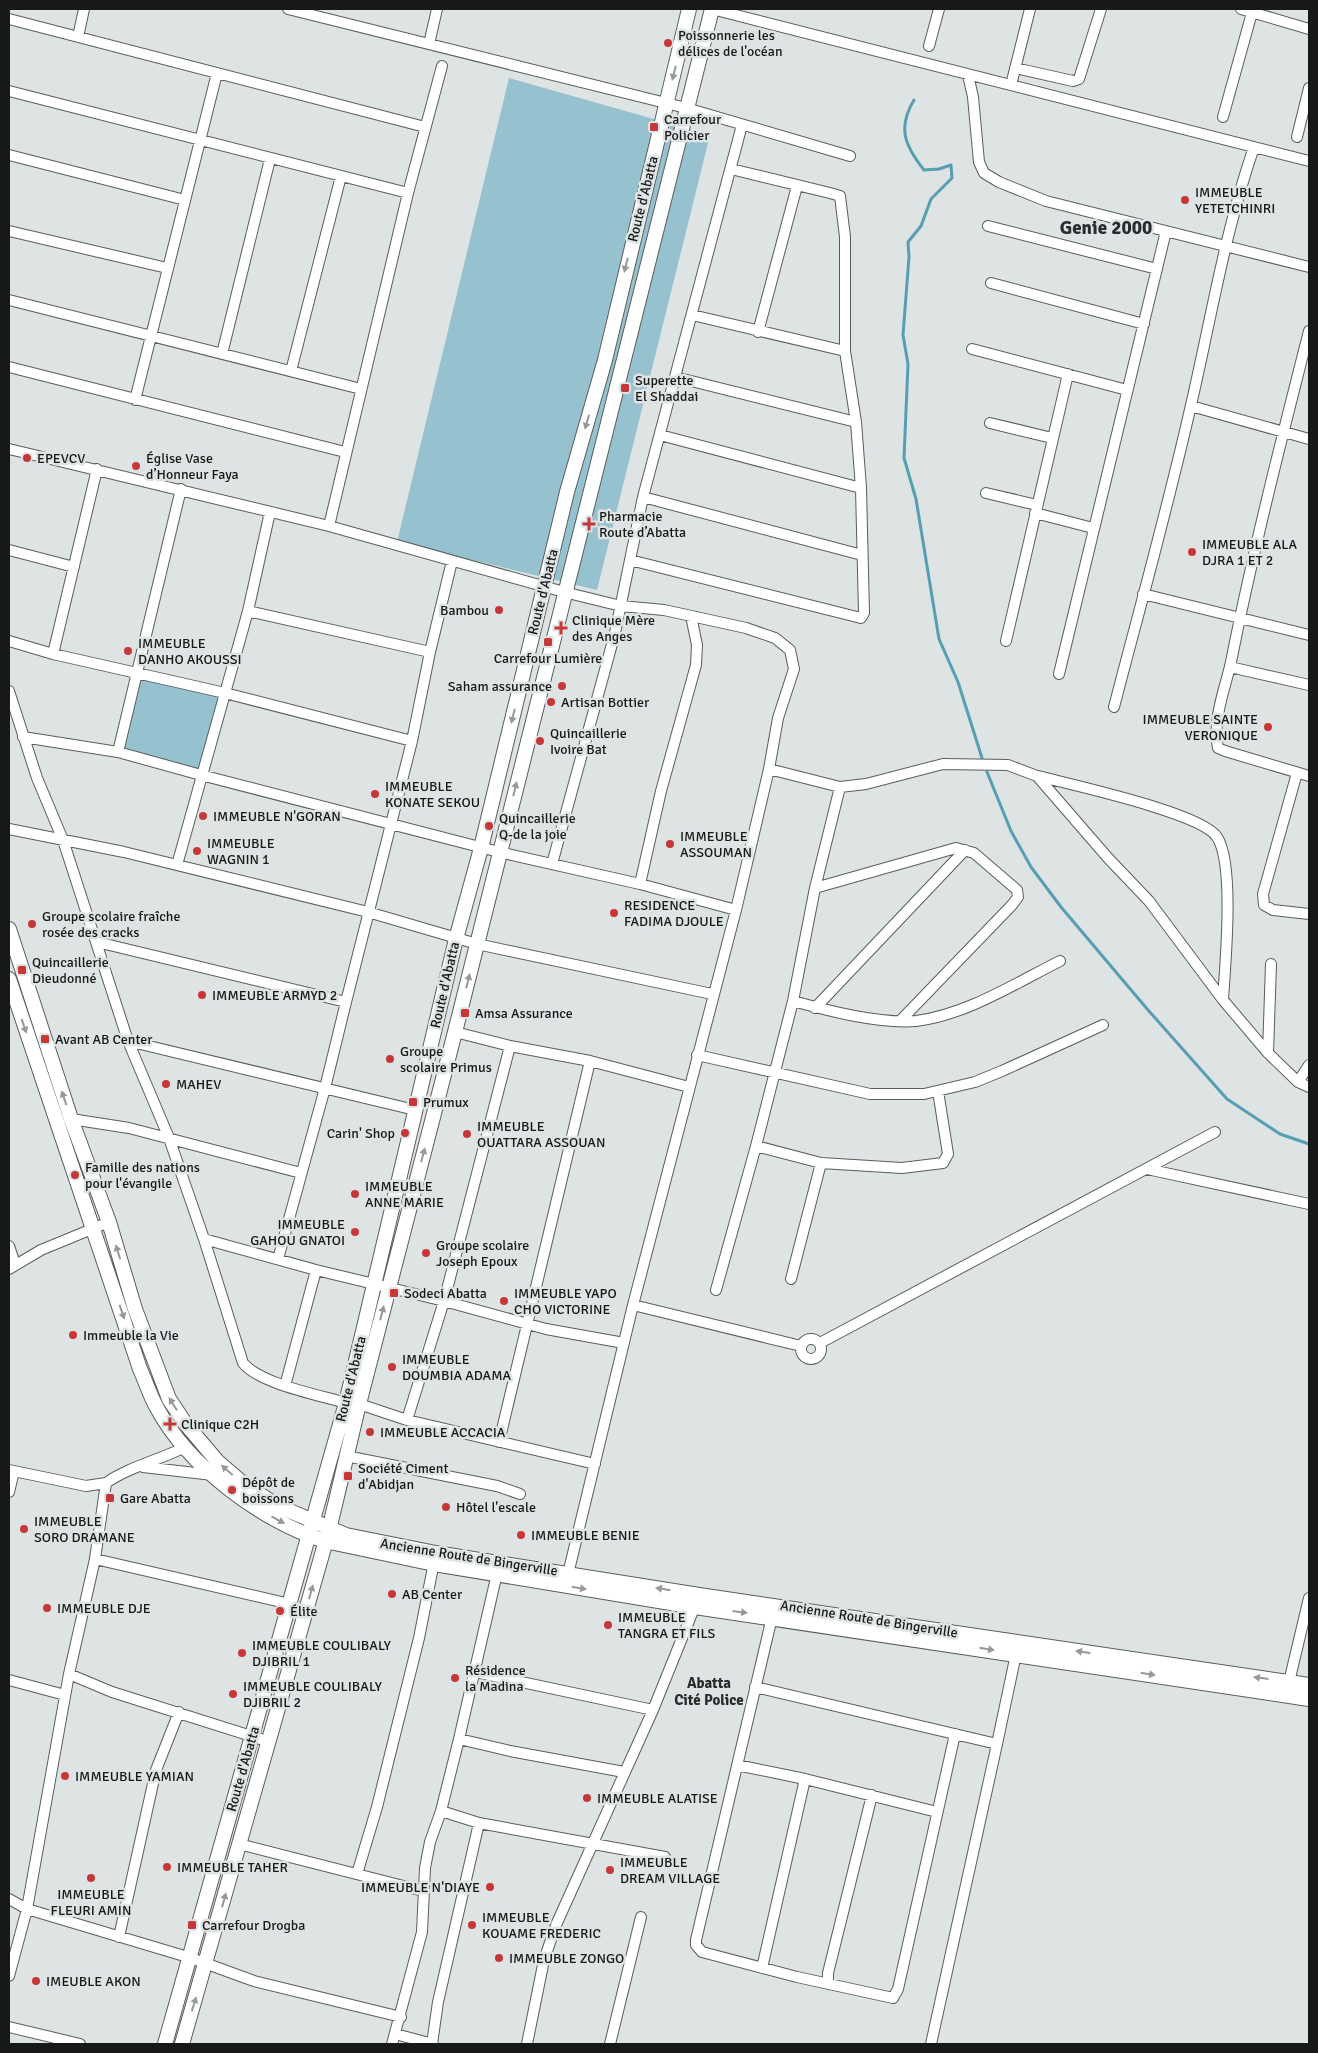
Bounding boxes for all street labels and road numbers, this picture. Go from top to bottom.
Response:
street label: Route d'Abatta [624,154,662,244]
street label: Route d'Abatta [524,547,562,637]
street label: Route d'Abatta [427,940,463,1030]
street label: Route d'Abatta [332,1334,370,1424]
street label: Ancienne Route de Bingerville [379,1535,559,1579]
street label: Ancienne Route de Bingerville [779,1597,959,1641]
street label: Route d'Abatta [223,1724,263,1814]

